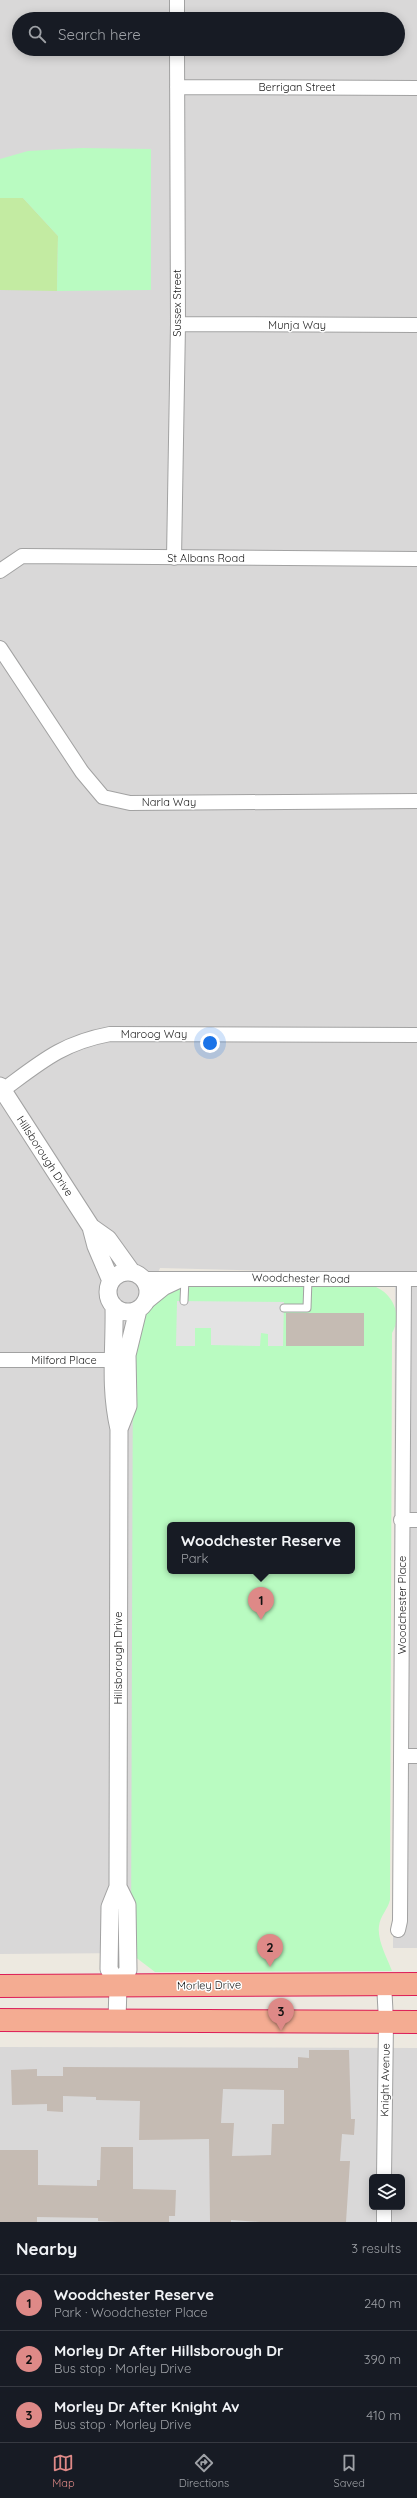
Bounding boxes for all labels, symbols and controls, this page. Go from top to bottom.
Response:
search box [12,12,405,56]
icon: search [26,23,48,45]
text: Search here [58,25,141,44]
street label: Berrigan Street [258,80,336,94]
street label: Sussex Street [170,269,184,337]
street label: Munja Way [268,318,326,332]
street label: St Albans Road [167,551,245,565]
street label: Narla Way [142,795,196,809]
street label: Maroog Way [121,1027,187,1041]
your location [200,1033,220,1053]
street label: Hillsborough Drive [14,1113,76,1199]
street label: Woodchester Road [252,1270,350,1286]
street label: Milford Place [31,1353,97,1367]
popup [167,1522,355,1574]
text: Woodchester Reserve [181,1531,341,1550]
text: Park [181,1550,209,1566]
street label: Woodchester Place [395,1556,409,1654]
pin: 1 [248,1587,274,1620]
street label: Hillsborough Drive [111,1611,125,1705]
pin: 2 [257,1934,283,1967]
street label: Morley Drive [177,1977,241,1993]
pin: 3 [268,1998,294,2031]
street label: Knight Avenue [377,2043,393,2117]
map controls [369,2174,405,2210]
button: layers [369,2174,405,2210]
text: Nearby [16,2238,77,2259]
text: 3 results [351,2240,401,2256]
text: Woodchester Reserve [54,2285,214,2304]
text: 1 [26,2295,32,2311]
text: 240 m [364,2295,401,2311]
text: Park · Woodchester Place [54,2304,208,2320]
text: Morley Dr After Hillsborough Dr [54,2341,284,2360]
text: 2 [25,2351,33,2367]
text: 390 m [364,2351,401,2367]
text: Bus stop · Morley Drive [54,2360,191,2376]
text: Morley Dr After Knight Av [54,2397,240,2416]
text: 3 [26,2407,32,2423]
text: 410 m [366,2407,401,2423]
text: Bus stop · Morley Drive [54,2416,191,2432]
tab: Map [52,2452,75,2490]
tab: Directions [179,2452,229,2490]
tab: Saved [333,2452,365,2490]

